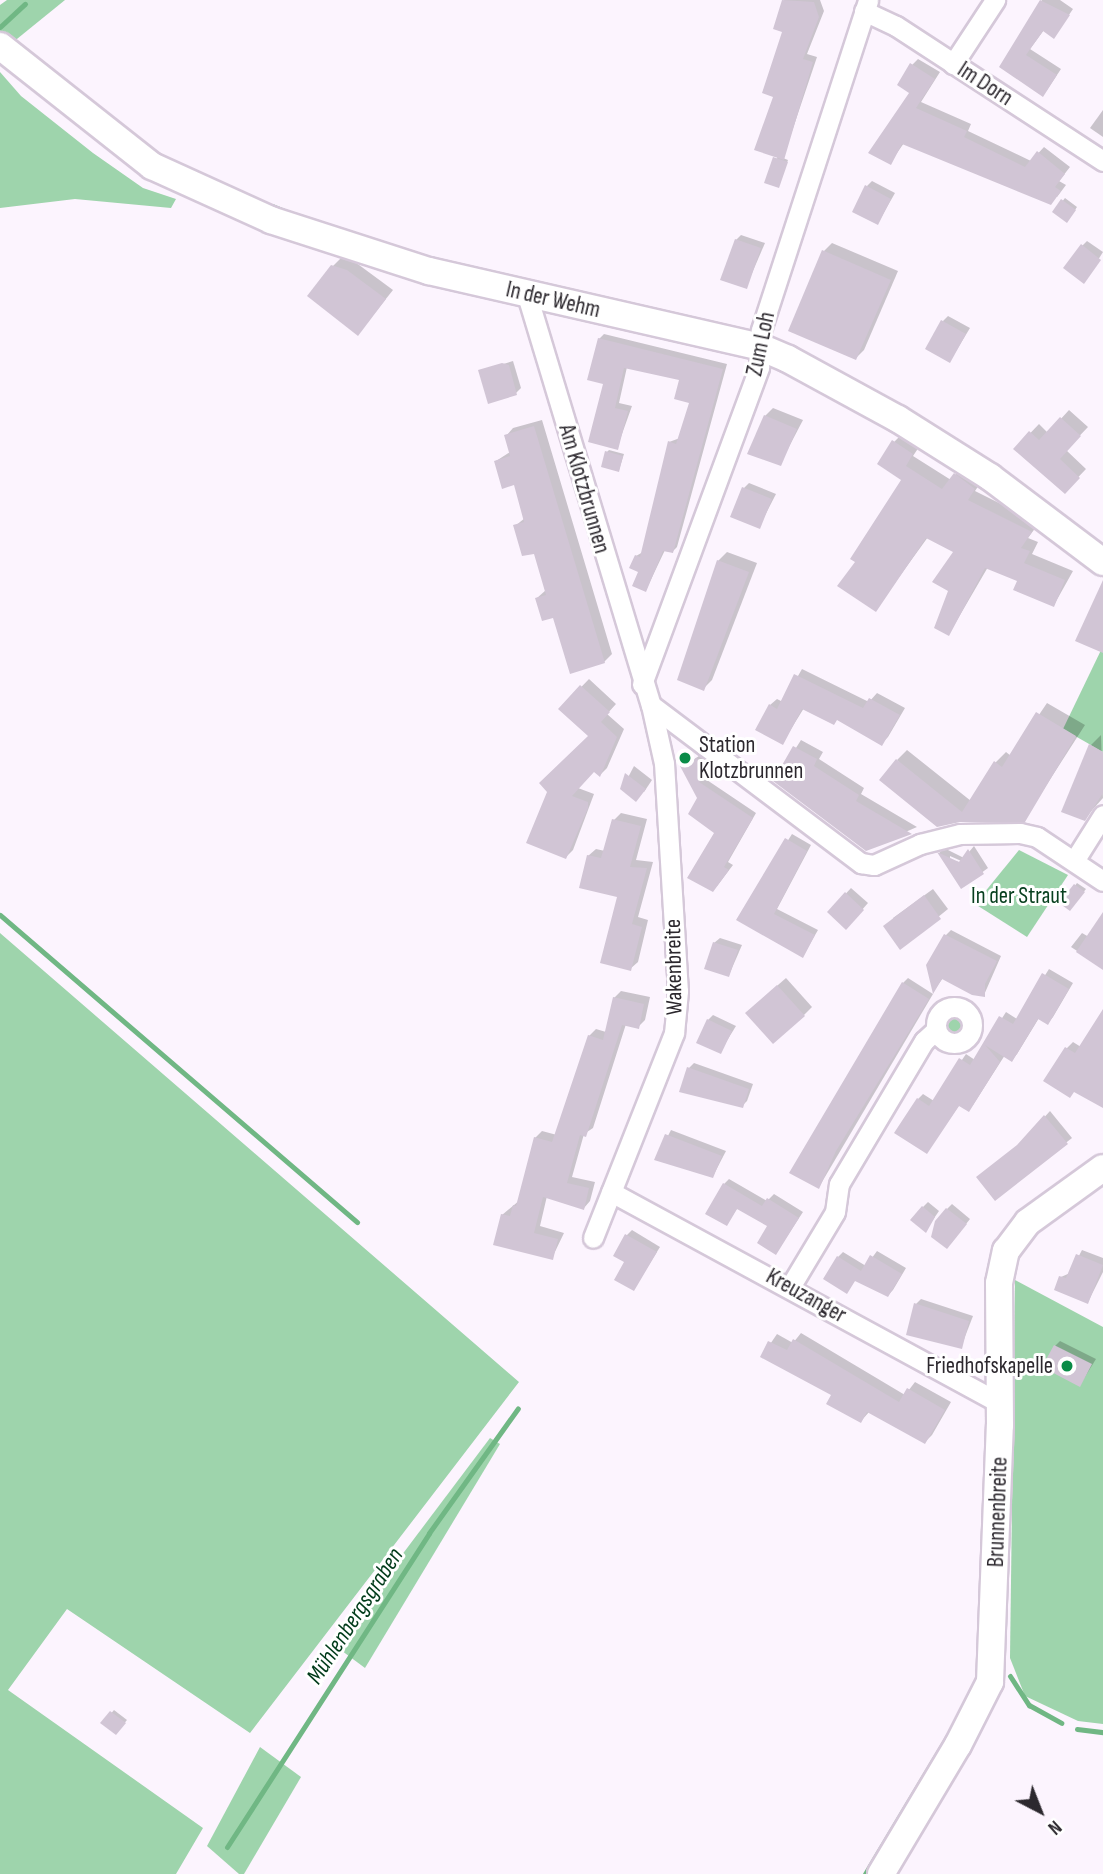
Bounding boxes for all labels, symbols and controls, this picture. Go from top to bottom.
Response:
street label: Im Dorn [952,56,1018,112]
street label: In der Wehm [503,276,603,324]
street label: Zum Loh [741,309,781,379]
street label: Am Klotzbrunnen [552,421,616,557]
place label: Station Klotzbrunnen [699,731,803,785]
marker: Station Klotzbrunnen [677,750,693,766]
park label: In der Straut [971,882,1067,910]
street label: Wakenbreite [659,919,689,1015]
street label: Kreuzanger [761,1263,851,1329]
place label: Friedhofskapelle [926,1352,1053,1380]
marker: Friedhofskapelle [1059,1358,1075,1374]
street label: Brunnenbreite [982,1456,1014,1568]
water label: Mühlenbergsgraben [300,1543,410,1689]
north arrow [1005,1776,1075,1846]
text: N [1043,1815,1066,1839]

